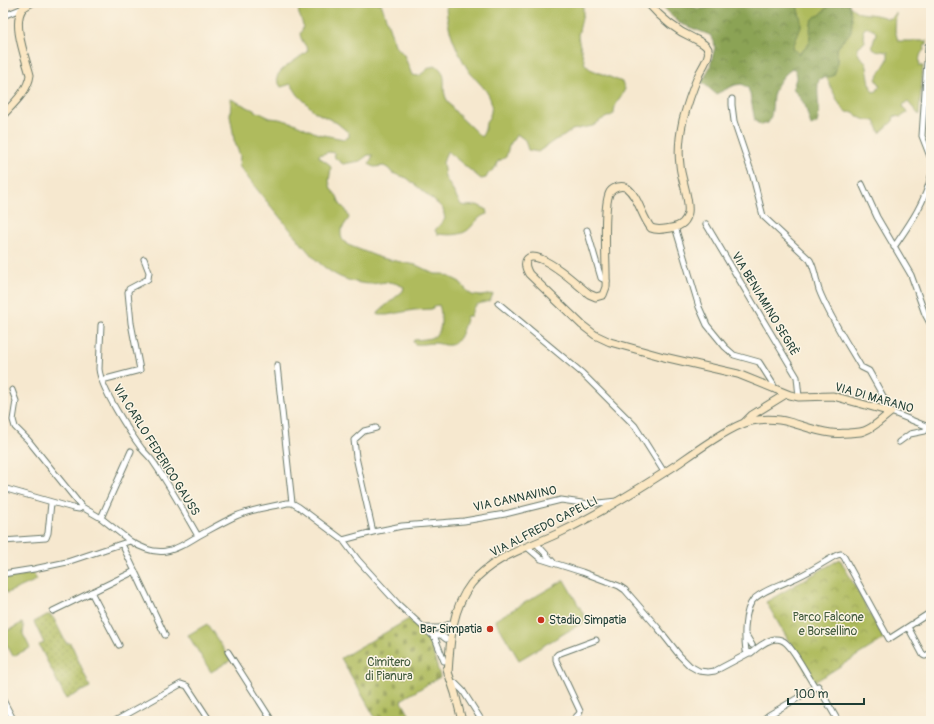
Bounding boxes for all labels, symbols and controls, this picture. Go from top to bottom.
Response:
street label: VIA BENIAMINO SEGRÈ [728,249,803,359]
street label: VIA DI MARANO [833,380,916,417]
street label: VIA CARLO FEDERICO GAUSS [109,381,203,519]
street label: VIA CANNAVINO [472,483,558,515]
street label: VIA ALFREDO CAPELLI [488,493,600,561]
park label: Parco Falcone e Borsellino [792,610,864,639]
place label: Stadio Simpatia [549,613,627,628]
marker: Stadio Simpatia [536,615,546,625]
place label: Bar Simpatia [420,622,482,637]
marker: Bar Simpatia [485,624,495,634]
park label: Cimitero di Pianura [365,655,413,684]
scale bar [788,680,864,706]
text: 100 m [794,687,829,702]

